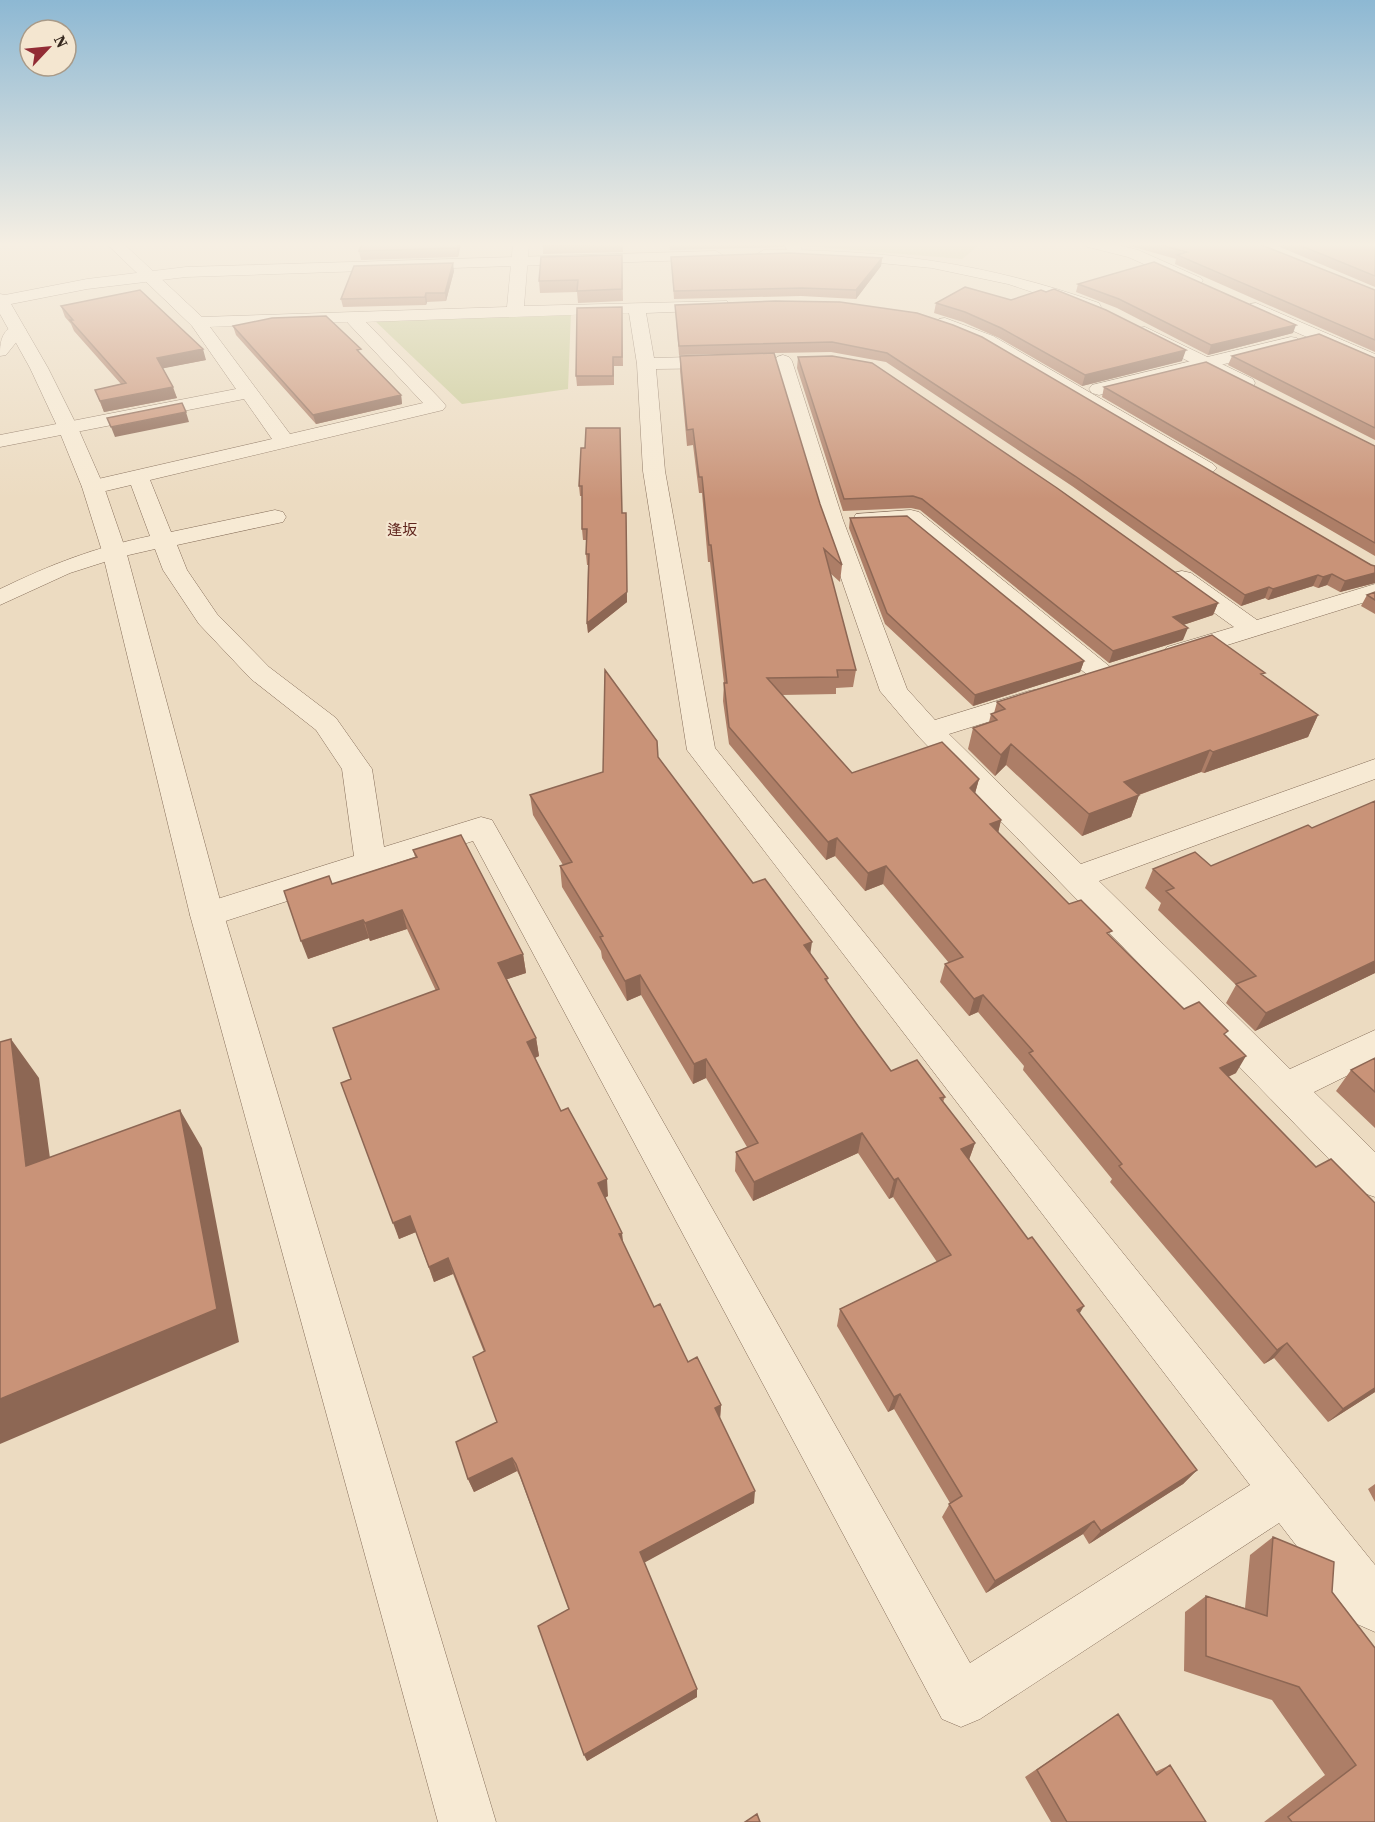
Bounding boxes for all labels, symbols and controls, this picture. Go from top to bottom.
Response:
north arrow [18,18,78,78]
text: N [49,31,74,52]
district label: 逢坂 [387,519,417,540]

